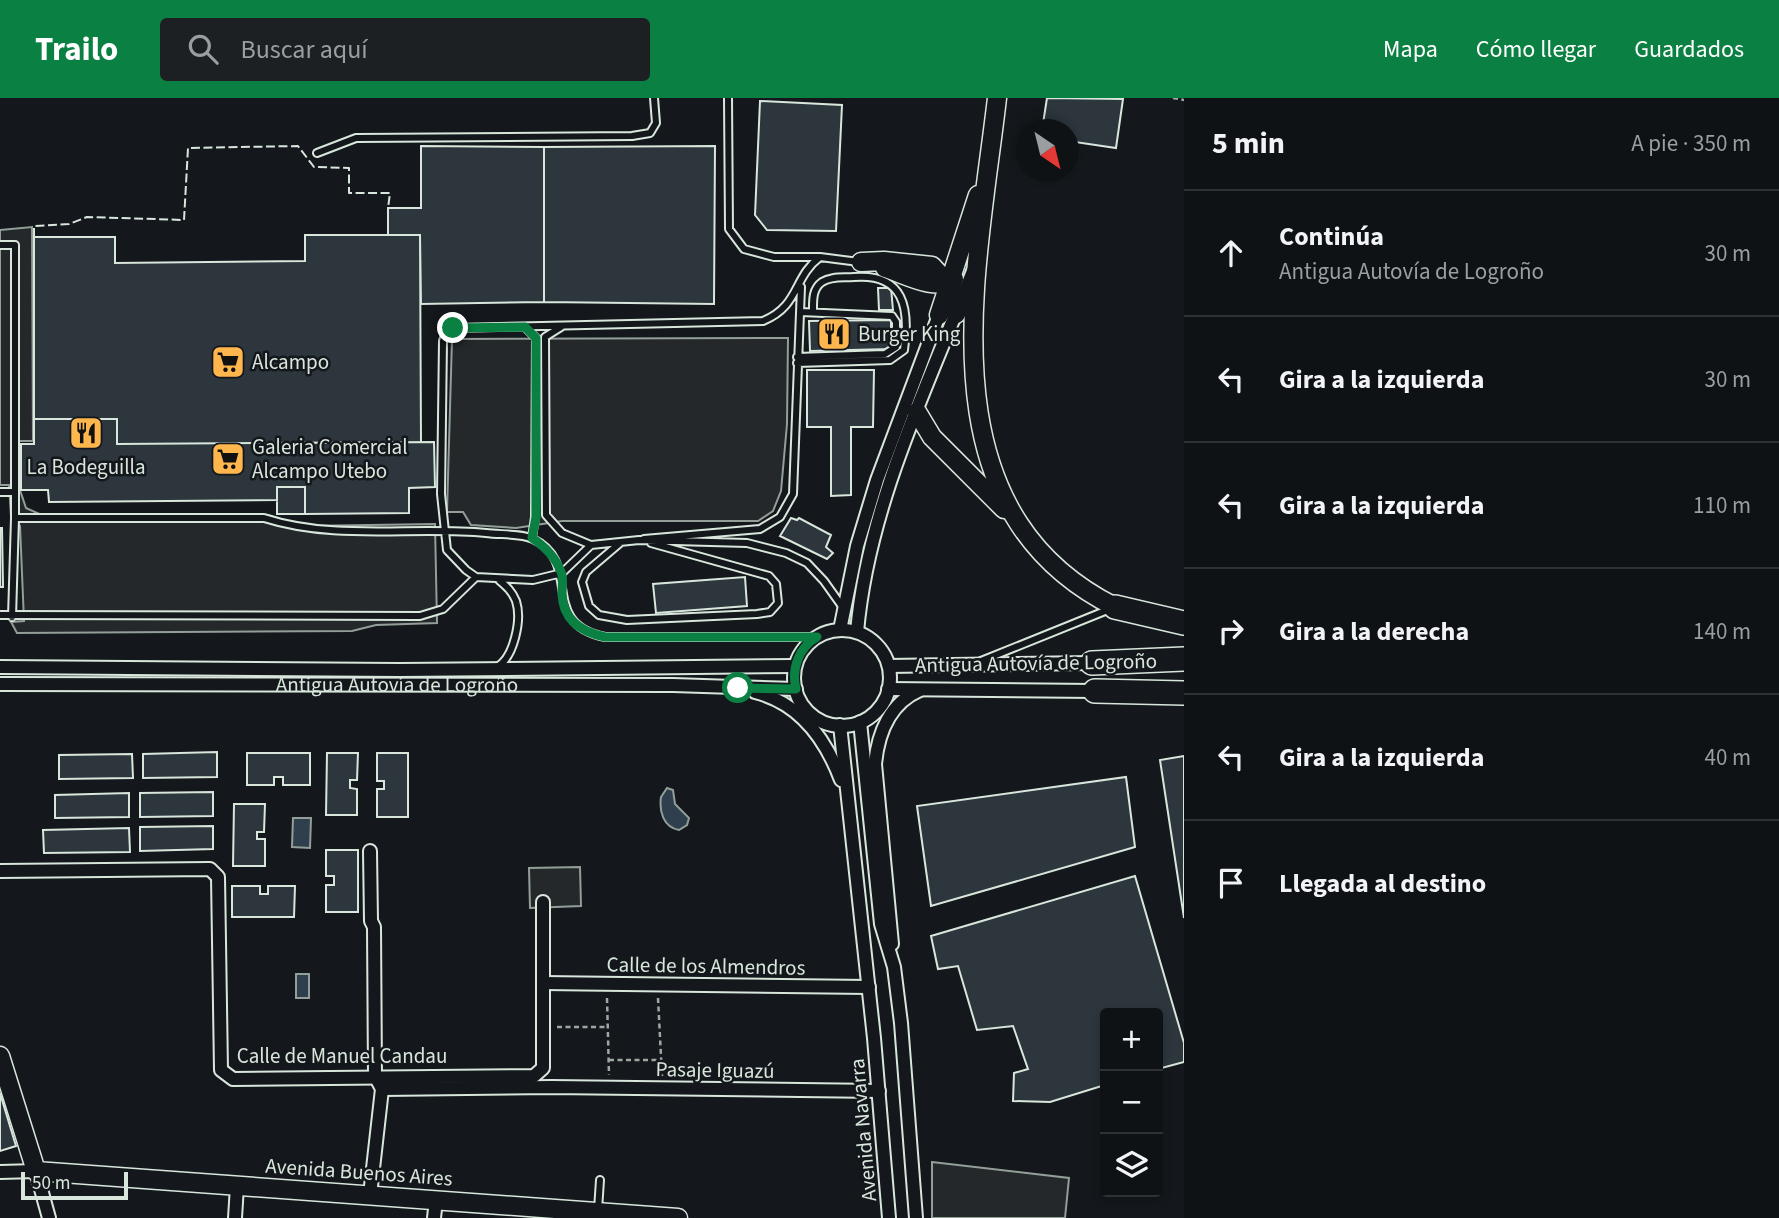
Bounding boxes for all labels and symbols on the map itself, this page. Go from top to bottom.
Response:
north arrow [1016,119,1079,182]
route end [437,312,468,343]
restaurant icon: Burger King [815,315,853,353]
place label: Burger King [858,319,961,349]
supermarket icon: Alcampo [209,343,247,381]
place label: Alcampo [252,347,329,377]
restaurant icon: La Bodeguilla [67,414,105,452]
place label: Galeria Comercial Alcampo Utebo [252,432,408,486]
supermarket icon: Galeria Comercial Alcampo Utebo [209,440,247,478]
place label: La Bodeguilla [26,452,146,482]
street label: Antigua Autovía de Logroño [915,646,1157,680]
street label: Antigua Autovía de Logroño [276,669,518,700]
route start [722,672,753,703]
street label: Calle de los Almendros [606,949,806,983]
street label: Calle de Manuel Candau [237,1041,447,1071]
street label: Pasaje Iguazú [655,1054,775,1086]
street label: Avenida Navarra [842,1057,884,1203]
street label: Avenida Buenos Aires [265,1151,454,1194]
scale bar [21,1169,128,1201]

